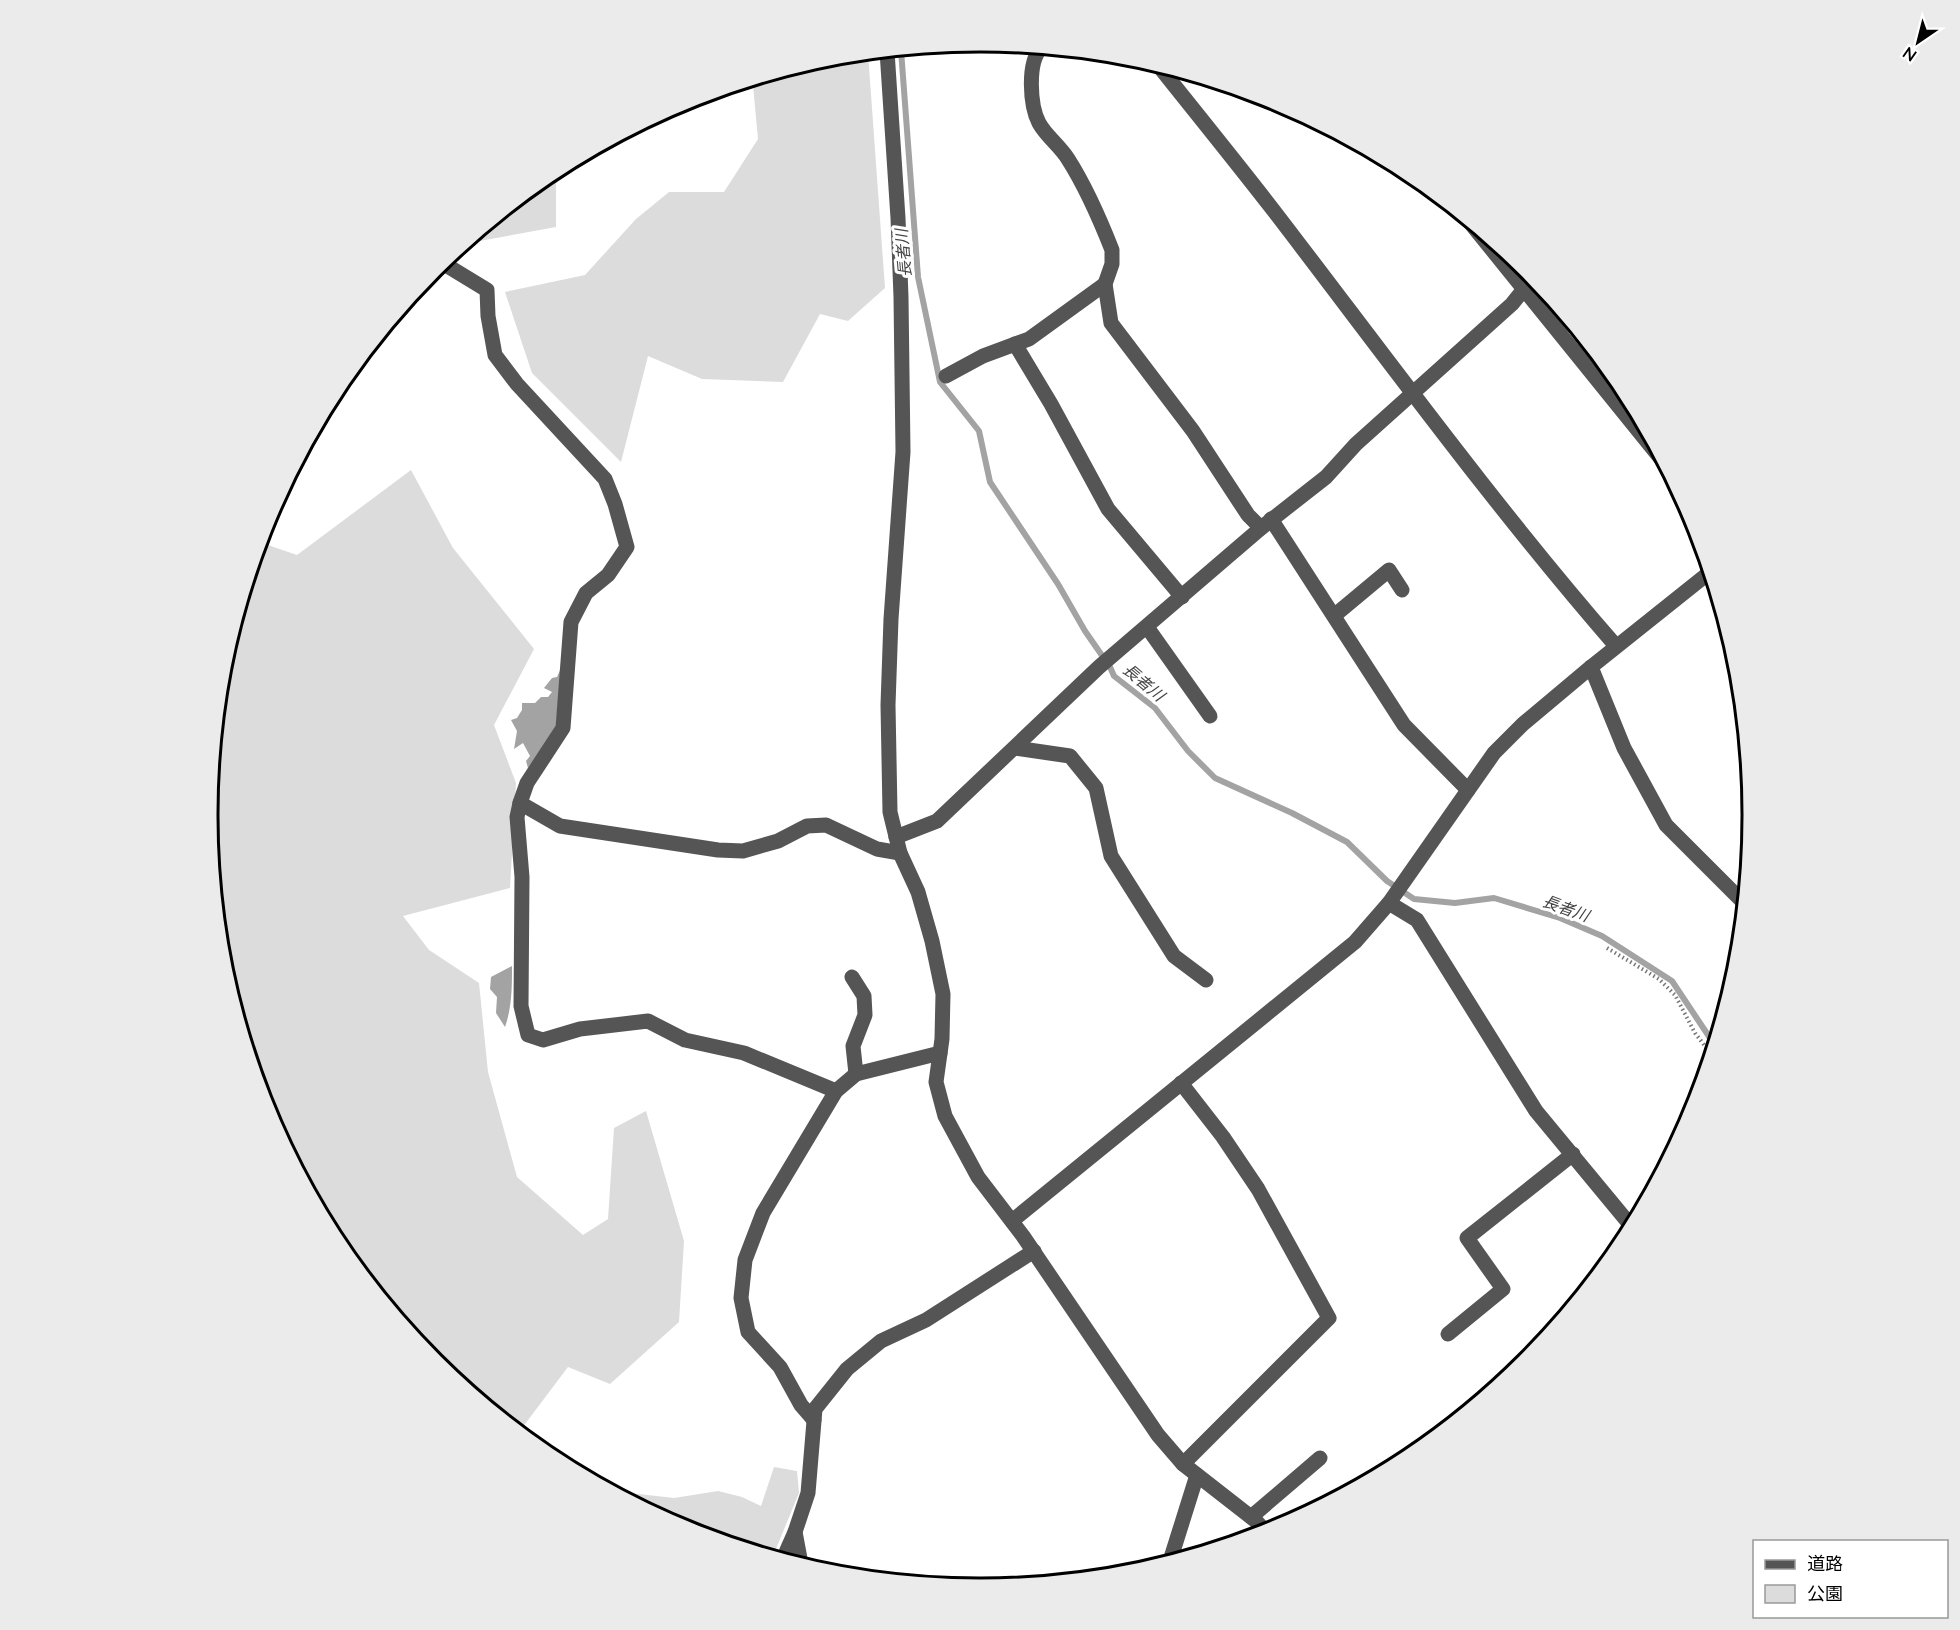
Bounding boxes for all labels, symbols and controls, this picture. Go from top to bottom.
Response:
north arrow [1888,12,1948,72]
text: N [1899,43,1920,66]
water label: 長者川 [891,226,914,278]
water label: 長者川 [1120,659,1170,706]
water label: 長者川 [1540,890,1594,925]
legend [1753,1540,1948,1618]
text: 道路 [1807,1552,1843,1574]
text: 公園 [1807,1582,1843,1604]

